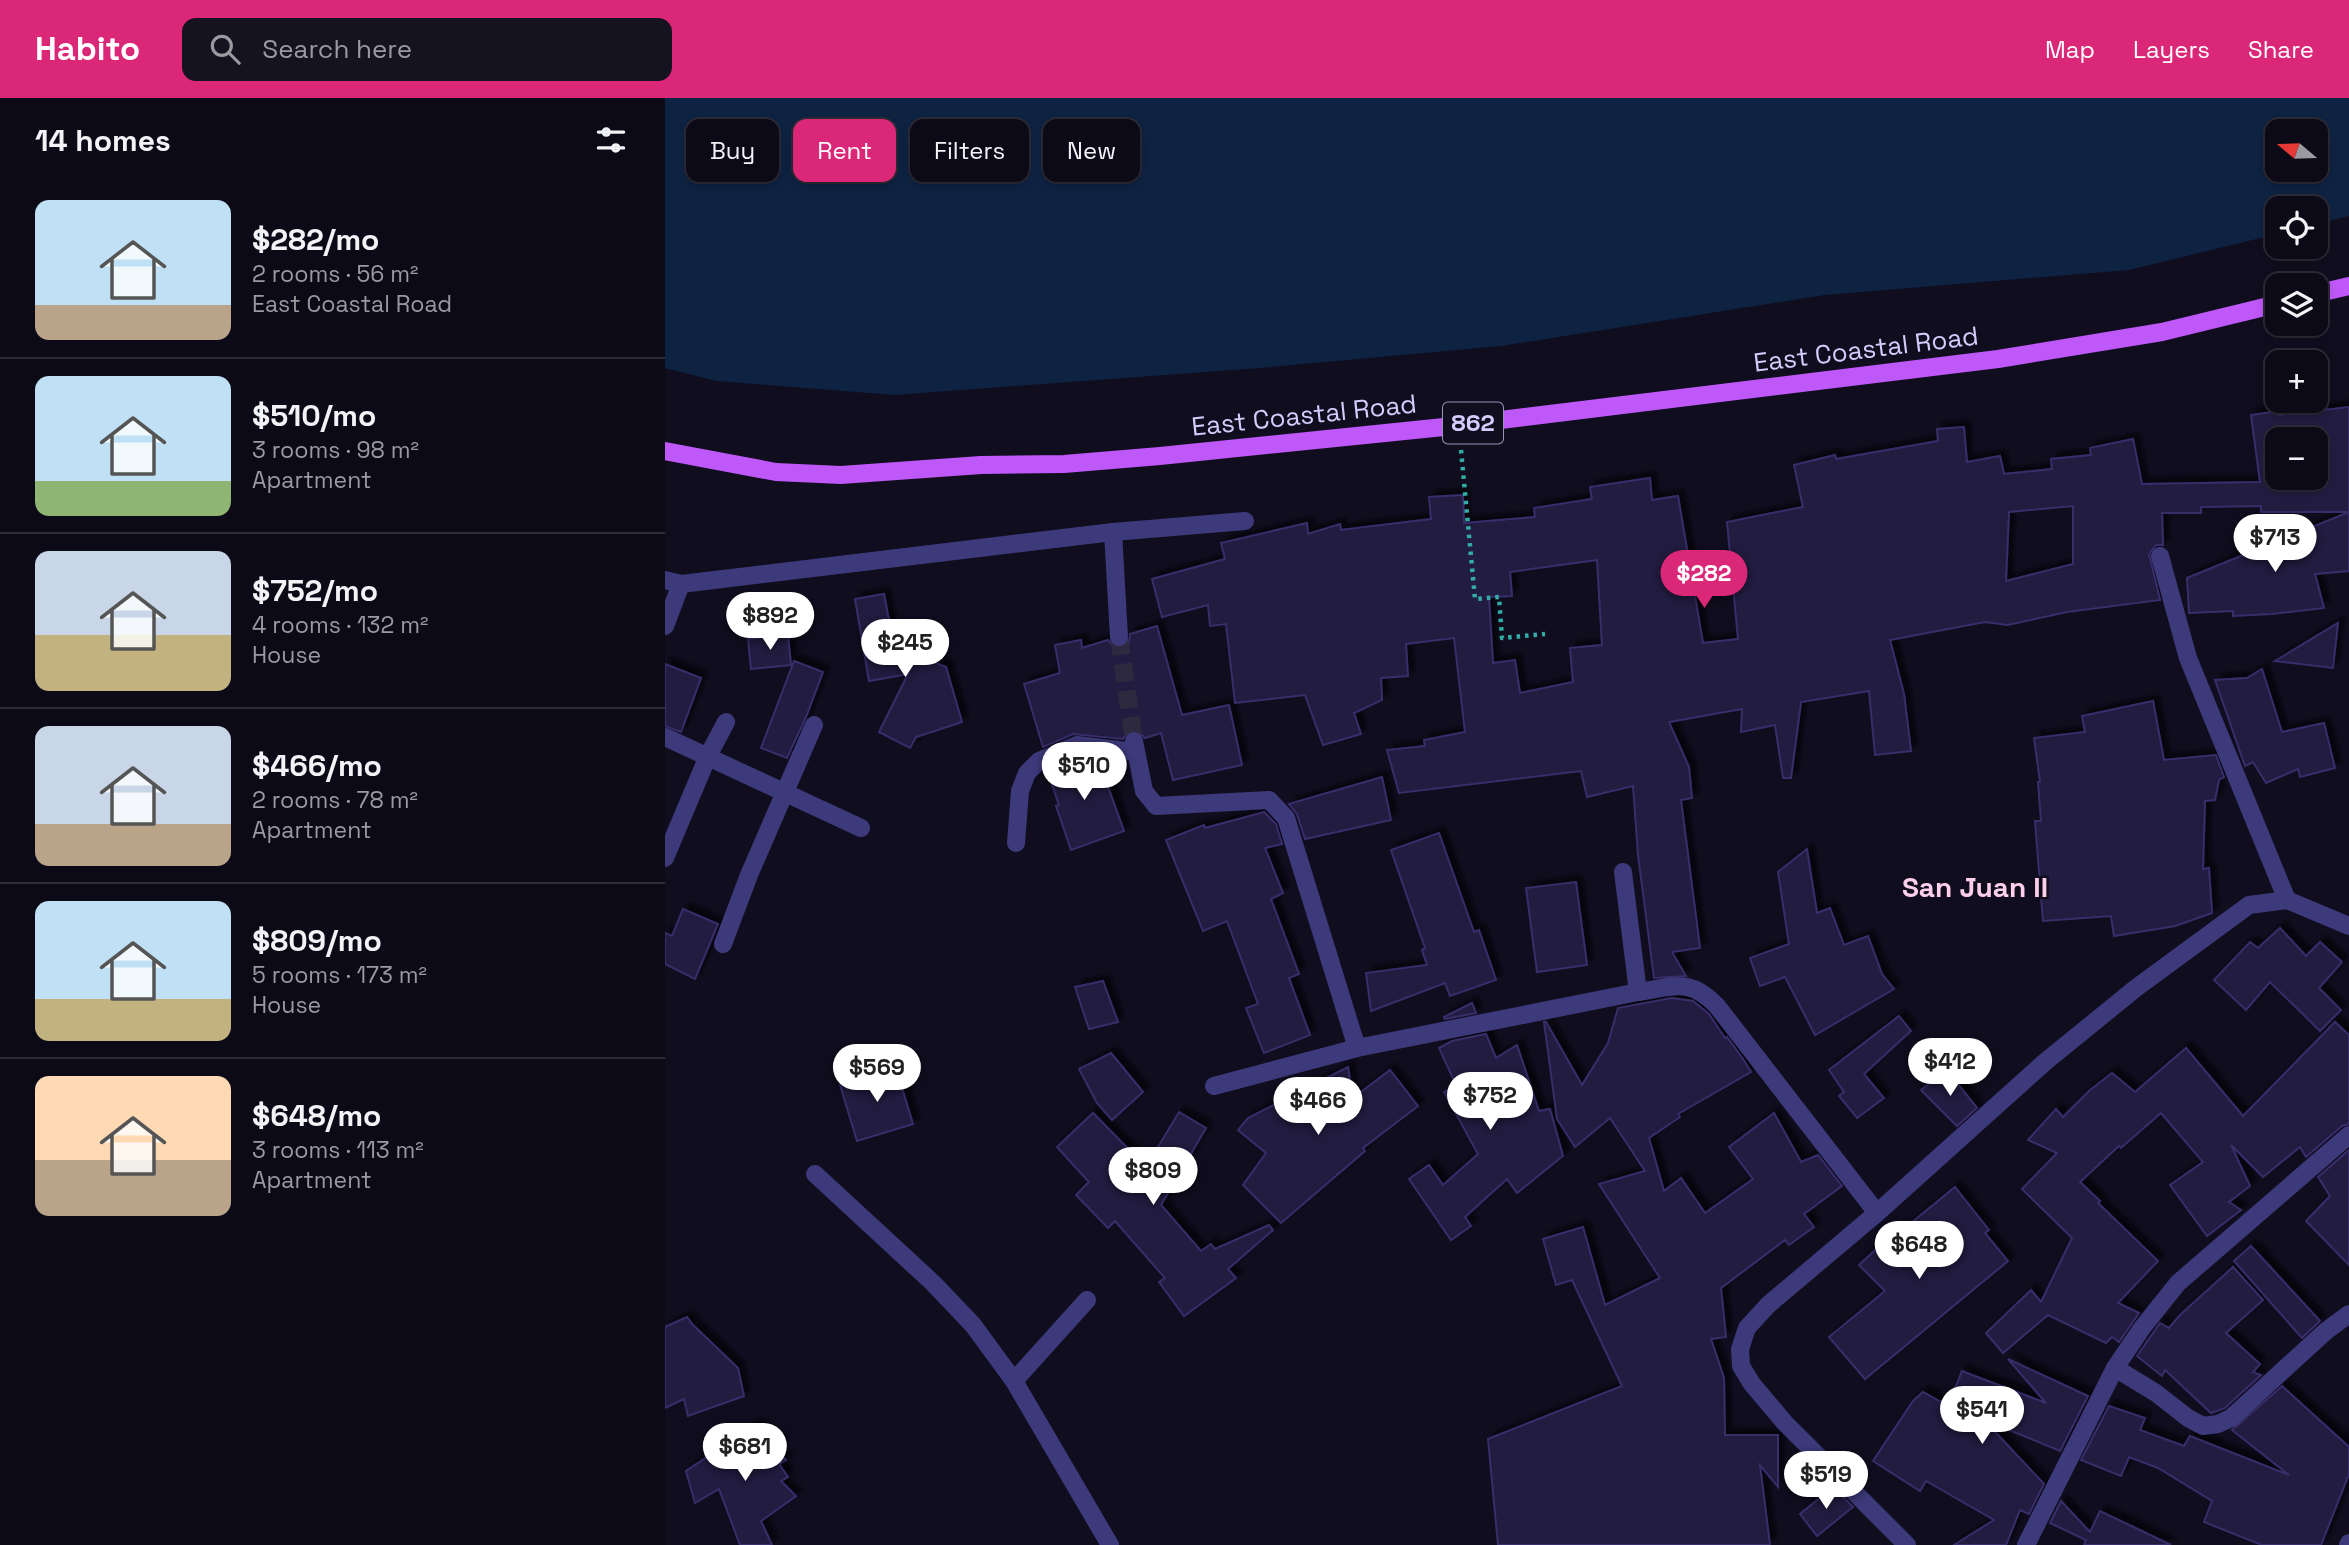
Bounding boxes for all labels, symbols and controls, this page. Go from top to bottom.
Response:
search box [182,18,672,81]
text: Habito [35,28,140,70]
icon: search [206,30,244,68]
text: Search here [262,32,412,66]
text: Map [2045,34,2095,65]
text: Layers [2133,34,2210,65]
text: Share [2248,34,2314,65]
chip: Buy [686,119,779,182]
chip: Rent [793,119,896,182]
chip: Filters [910,119,1029,182]
chip: New [1043,119,1140,182]
north arrow [2265,119,2327,182]
map controls [2265,119,2328,490]
text: 14 homes [35,121,171,160]
icon: filters [592,121,630,159]
button: locate [2265,196,2328,259]
text: $282/mo [252,220,379,259]
icon: home [91,228,175,312]
text: 2 rooms · 56 m² [252,259,418,289]
button: layers [2265,273,2328,336]
text: East Coastal Road [252,289,452,319]
street label: East Coastal Road [1752,318,1980,380]
button: + [2265,350,2328,413]
street label: East Coastal Road [1190,386,1418,444]
text: $510/mo [252,396,376,435]
road number: 862 [1443,402,1503,444]
icon: home [91,404,175,488]
button: − [2265,427,2328,490]
text: 3 rooms · 98 m² [252,435,419,465]
text: Apartment [252,465,372,495]
pin: $713 [2234,514,2316,574]
text: $713 [2250,522,2300,552]
pin: $282 [1663,550,1745,610]
text: $282 [1676,558,1732,588]
text: $752/mo [252,571,378,610]
icon: home [91,579,175,663]
pin: $892 [729,592,811,652]
text: $892 [742,600,798,630]
text: 4 rooms · 132 m² [252,610,428,640]
pin: $245 [864,620,946,679]
text: $245 [877,627,933,657]
text: House [252,640,321,670]
pin: $510 [1043,742,1125,802]
text: $466/mo [252,746,382,785]
text: $510 [1058,750,1110,780]
icon: home [91,754,175,838]
text: 2 rooms · 78 m² [252,785,418,815]
text: Apartment [252,815,372,845]
district label: San Juan II [1902,869,2048,905]
text: $809/mo [252,921,382,960]
icon: home [91,929,175,1013]
text: 5 rooms · 173 m² [252,960,427,990]
text: House [252,990,321,1020]
pin: $412 [1909,1038,1991,1098]
pin: $569 [836,1044,918,1104]
text: $412 [1924,1046,1976,1076]
text: $569 [849,1052,905,1082]
pin: $752 [1449,1072,1531,1132]
pin: $466 [1277,1077,1359,1137]
text: $752 [1463,1080,1517,1110]
text: $466 [1290,1085,1347,1115]
text: $648/mo [252,1096,381,1135]
icon: home [91,1104,175,1188]
text: 3 rooms · 113 m² [252,1135,424,1165]
pin: $809 [1112,1148,1194,1207]
text: $809 [1125,1155,1181,1185]
text: Apartment [252,1165,372,1195]
pin: $648 [1878,1222,1960,1281]
text: $648 [1891,1229,1947,1259]
pin: $541 [1941,1386,2023,1446]
text: $541 [1956,1394,2008,1424]
pin: $681 [704,1424,786,1483]
text: $681 [719,1431,771,1461]
pin: $519 [1785,1452,1867,1511]
text: $519 [1800,1459,1852,1489]

